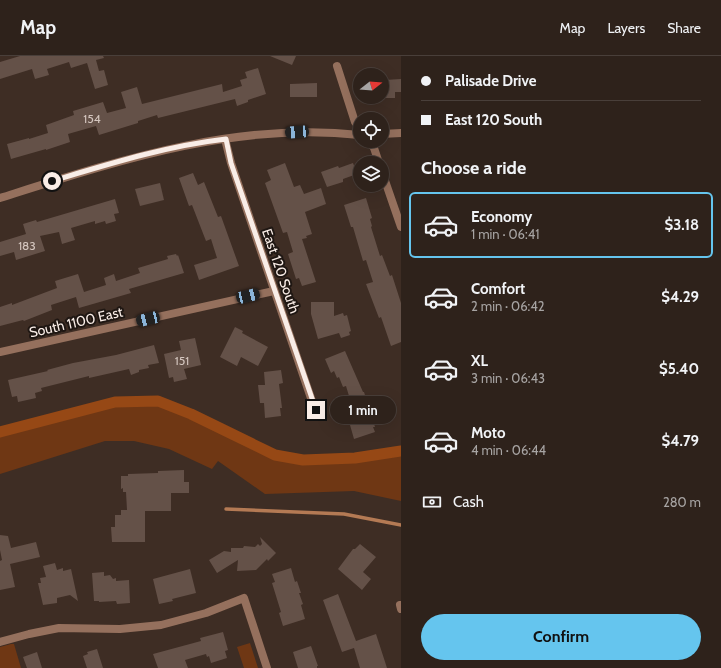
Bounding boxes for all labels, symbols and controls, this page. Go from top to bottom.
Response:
text: Map [20,16,56,39]
text: Map [560,19,585,37]
text: Layers [607,19,645,37]
text: Share [667,19,701,37]
north arrow [353,68,389,104]
map controls [353,68,389,192]
text: Palisade Drive [445,72,537,90]
house number: 154 [83,111,101,126]
text: East 120 South [445,111,542,129]
button: locate [353,112,389,148]
car [285,125,309,139]
button: layers [353,156,389,192]
text: Choose a ride [421,157,526,179]
route start [43,172,61,190]
icon: car [423,207,459,243]
text: Economy [471,208,532,226]
text: $3.18 [665,216,699,234]
street label: East 120 South [258,226,304,316]
text: 1 min · 06:41 [471,226,539,242]
house number: 183 [18,238,36,253]
icon: car [423,279,459,315]
text: Comfort [471,280,525,298]
car [235,287,261,305]
text: $4.29 [661,288,699,306]
text: 2 min · 06:42 [471,298,545,314]
street label: South 1100 East [27,302,125,342]
car [135,310,161,328]
icon: car [423,351,459,387]
text: XL [471,352,488,370]
house number: 151 [175,353,189,368]
text: $5.40 [659,360,699,378]
text: 3 min · 06:43 [471,370,545,386]
callout: 1 min [330,396,396,424]
route end [307,401,325,419]
text: 1 min [348,402,378,418]
icon: car [423,423,459,459]
text: Moto [471,424,505,442]
text: $4.79 [662,432,699,450]
text: 4 min · 06:44 [471,442,546,458]
icon: cash [421,491,443,513]
text: Cash [453,493,484,511]
text: 280 m [663,494,701,510]
button: Confirm [421,614,701,660]

